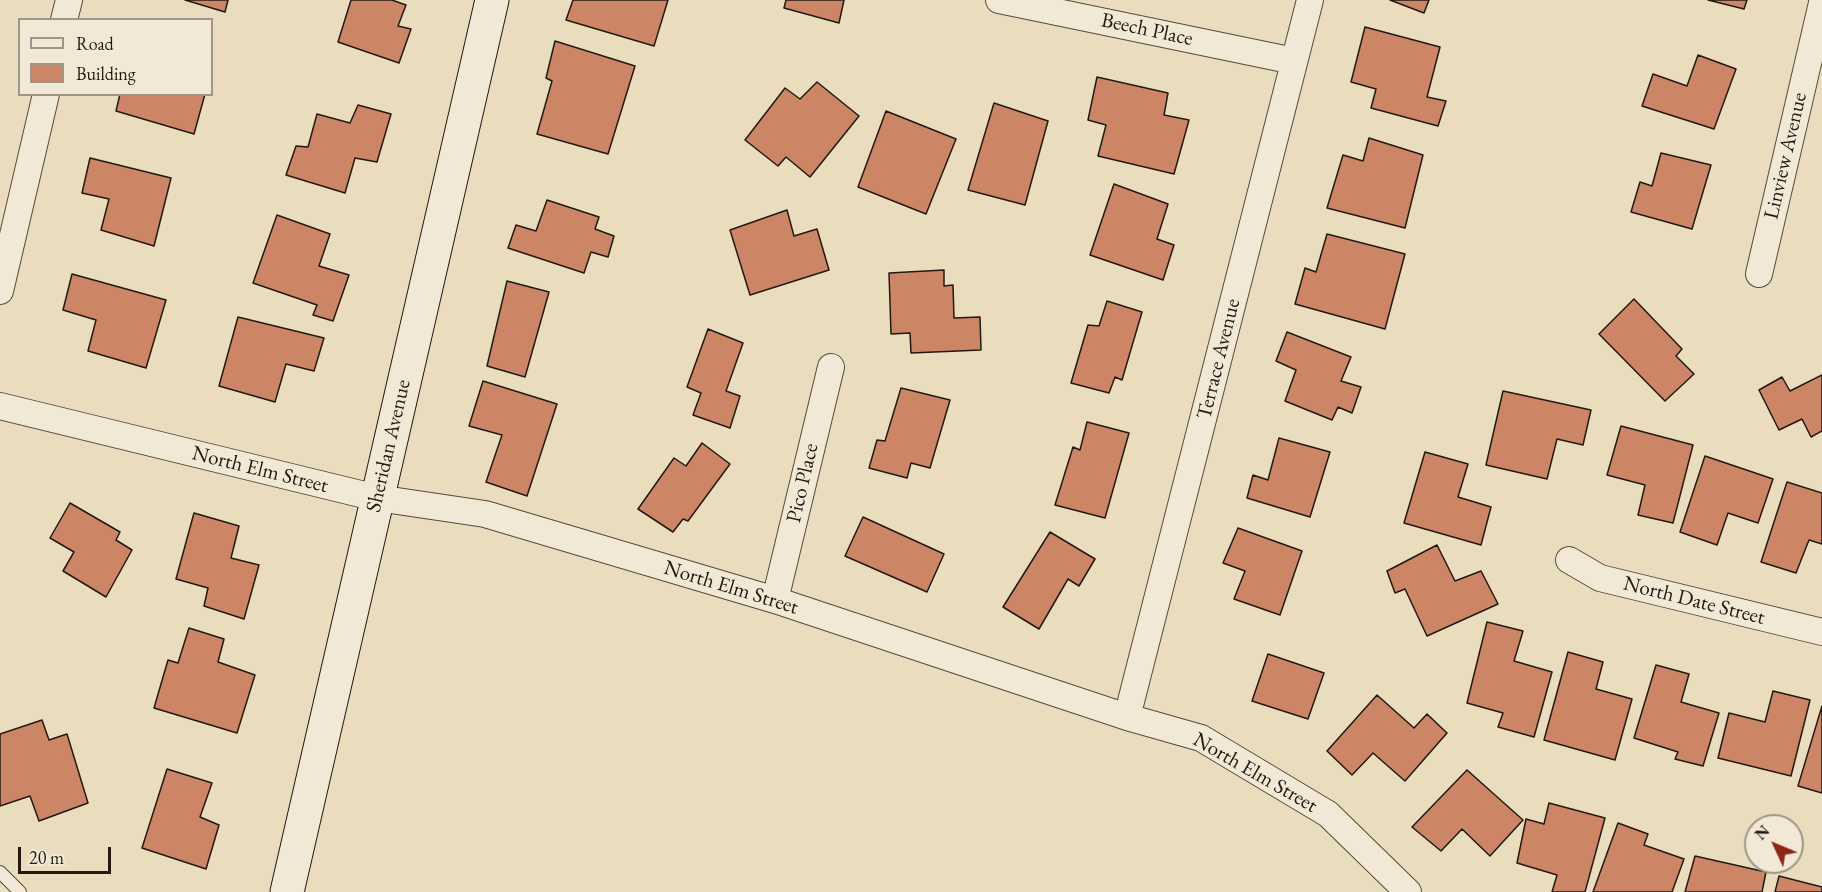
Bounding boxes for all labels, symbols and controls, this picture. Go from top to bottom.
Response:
street label: Beech Place [1099,8,1195,52]
legend [18,18,213,96]
text: Road [76,32,114,55]
text: Building [76,62,136,85]
street label: Linview Avenue [1759,90,1813,222]
street label: Terrace Avenue [1192,296,1246,422]
street label: Sheridan Avenue [361,377,417,515]
street label: North Elm Street [189,441,331,499]
street label: Pico Place [782,441,824,525]
street label: North Elm Street [661,556,801,620]
street label: North Date Street [1621,571,1767,631]
street label: North Elm Street [1188,727,1322,819]
north arrow [1744,814,1804,874]
text: N [1750,821,1774,844]
scale bar [21,835,114,873]
text: 20 m [29,846,64,869]

